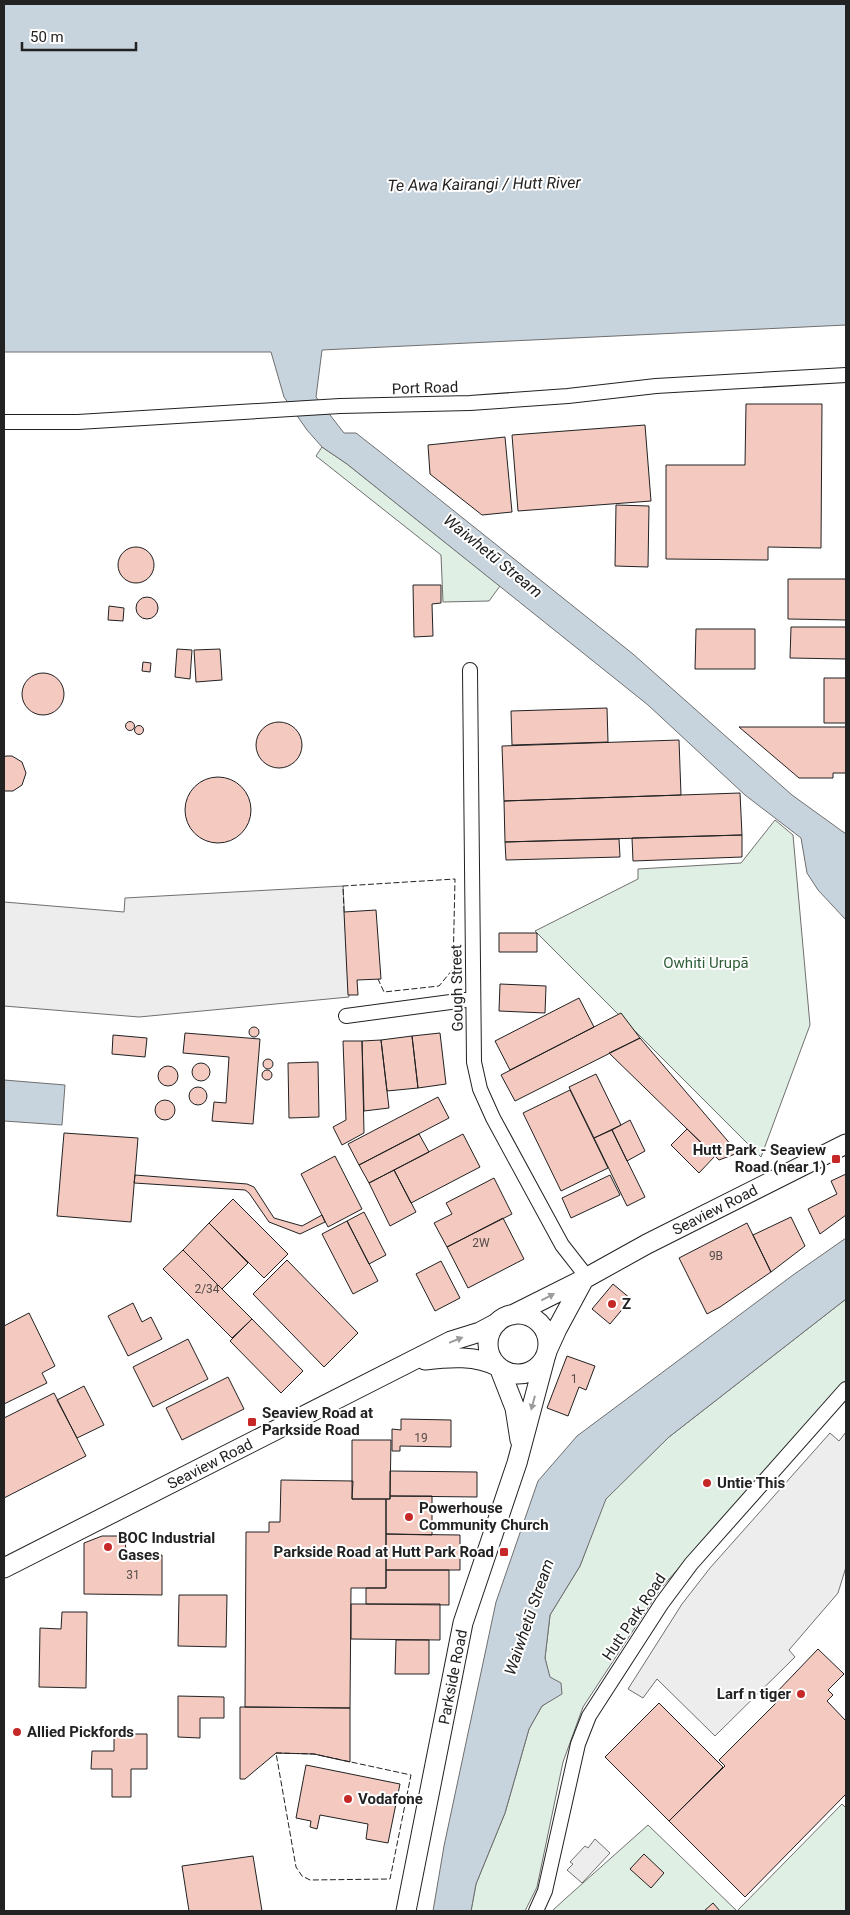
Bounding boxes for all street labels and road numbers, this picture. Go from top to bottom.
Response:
street label: Port Road [391,378,459,398]
street label: Gough Street [447,944,467,1032]
street label: Seaview Road [669,1181,761,1239]
street label: Seaview Road [164,1435,256,1493]
street label: Hutt Park Road [598,1570,670,1664]
street label: Parkside Road [435,1628,471,1726]

